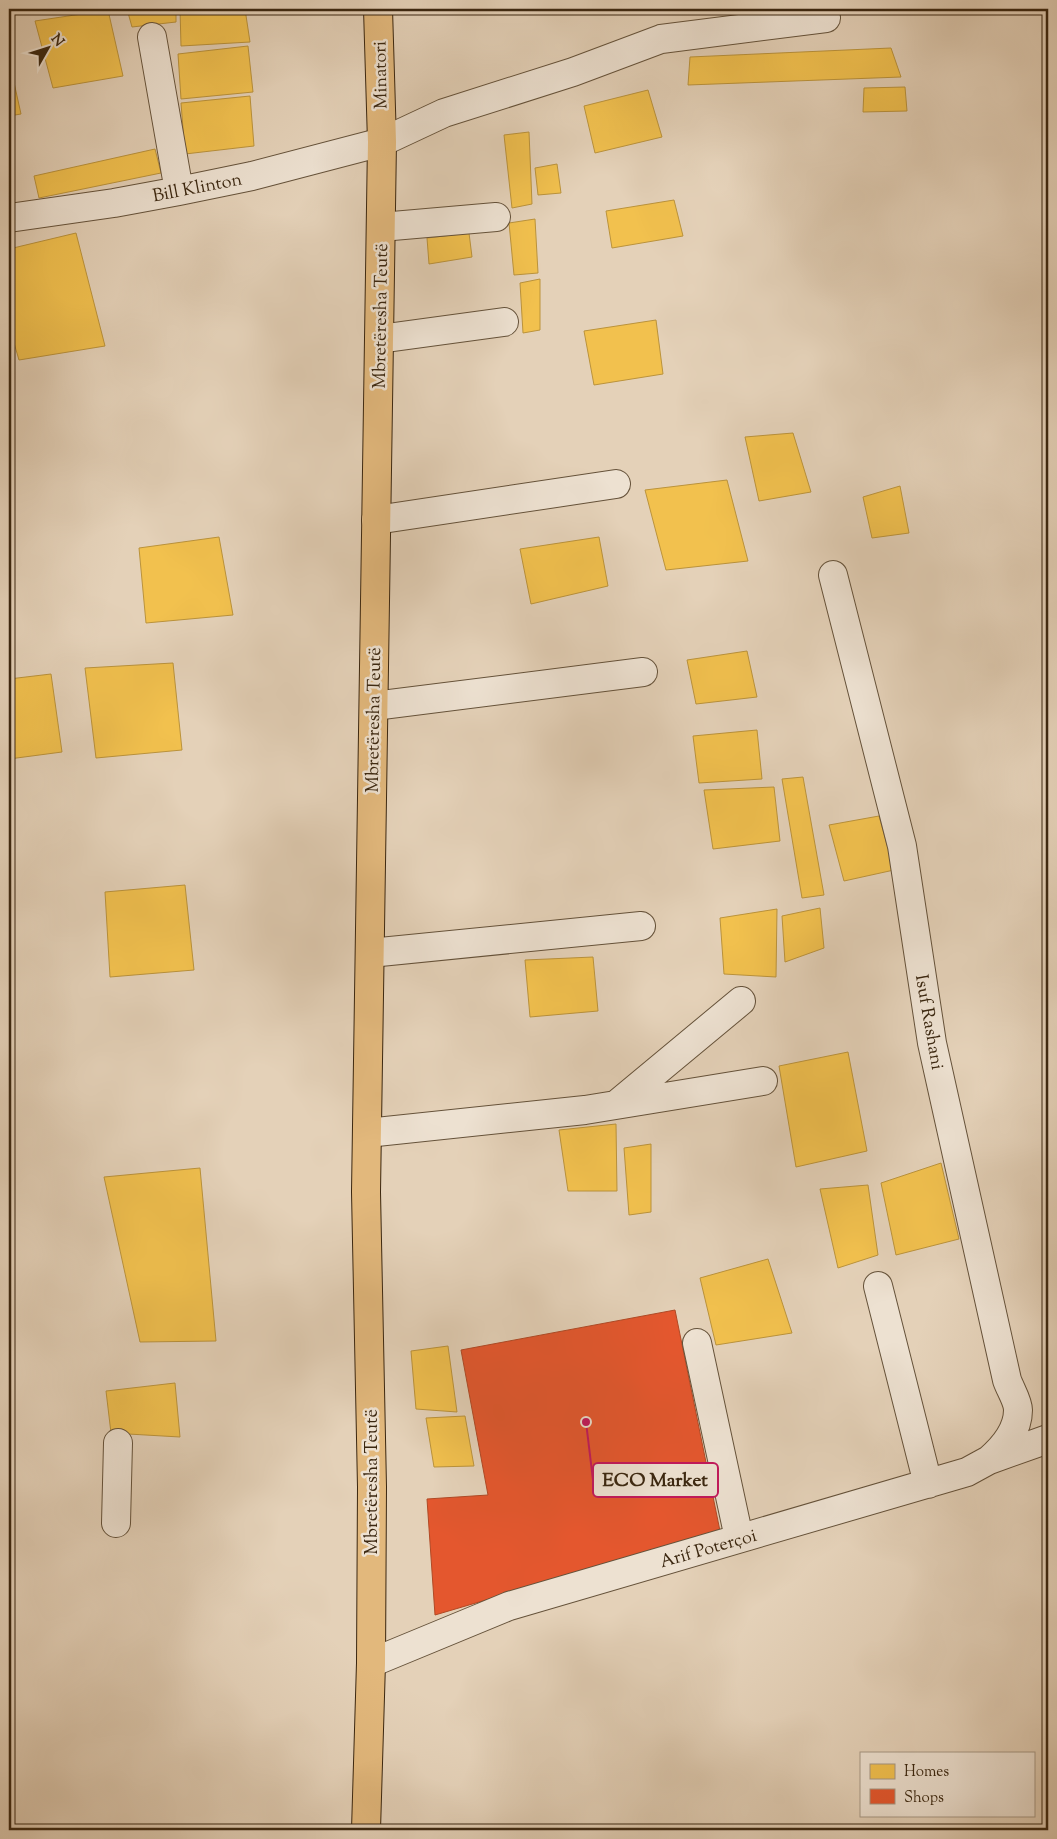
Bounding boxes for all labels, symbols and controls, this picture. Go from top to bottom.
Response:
north arrow [22,22,72,72]
text: N [45,30,68,52]
street label: Minatori [368,41,396,109]
street label: Bill Klinton [150,167,245,210]
street label: Mbretëresha Teutë [368,243,396,389]
street label: Mbretëresha Teutë [361,647,389,793]
street label: Isuf Rashani [907,973,949,1072]
street label: Mbretëresha Teutë [360,1409,386,1555]
callout: ECO Market [593,1463,718,1497]
text: ECO Market [602,1468,708,1495]
street label: Arif Poterçoi [657,1524,760,1576]
legend [860,1752,1034,1816]
text: Homes [904,1762,949,1783]
text: Shops [904,1788,944,1809]

